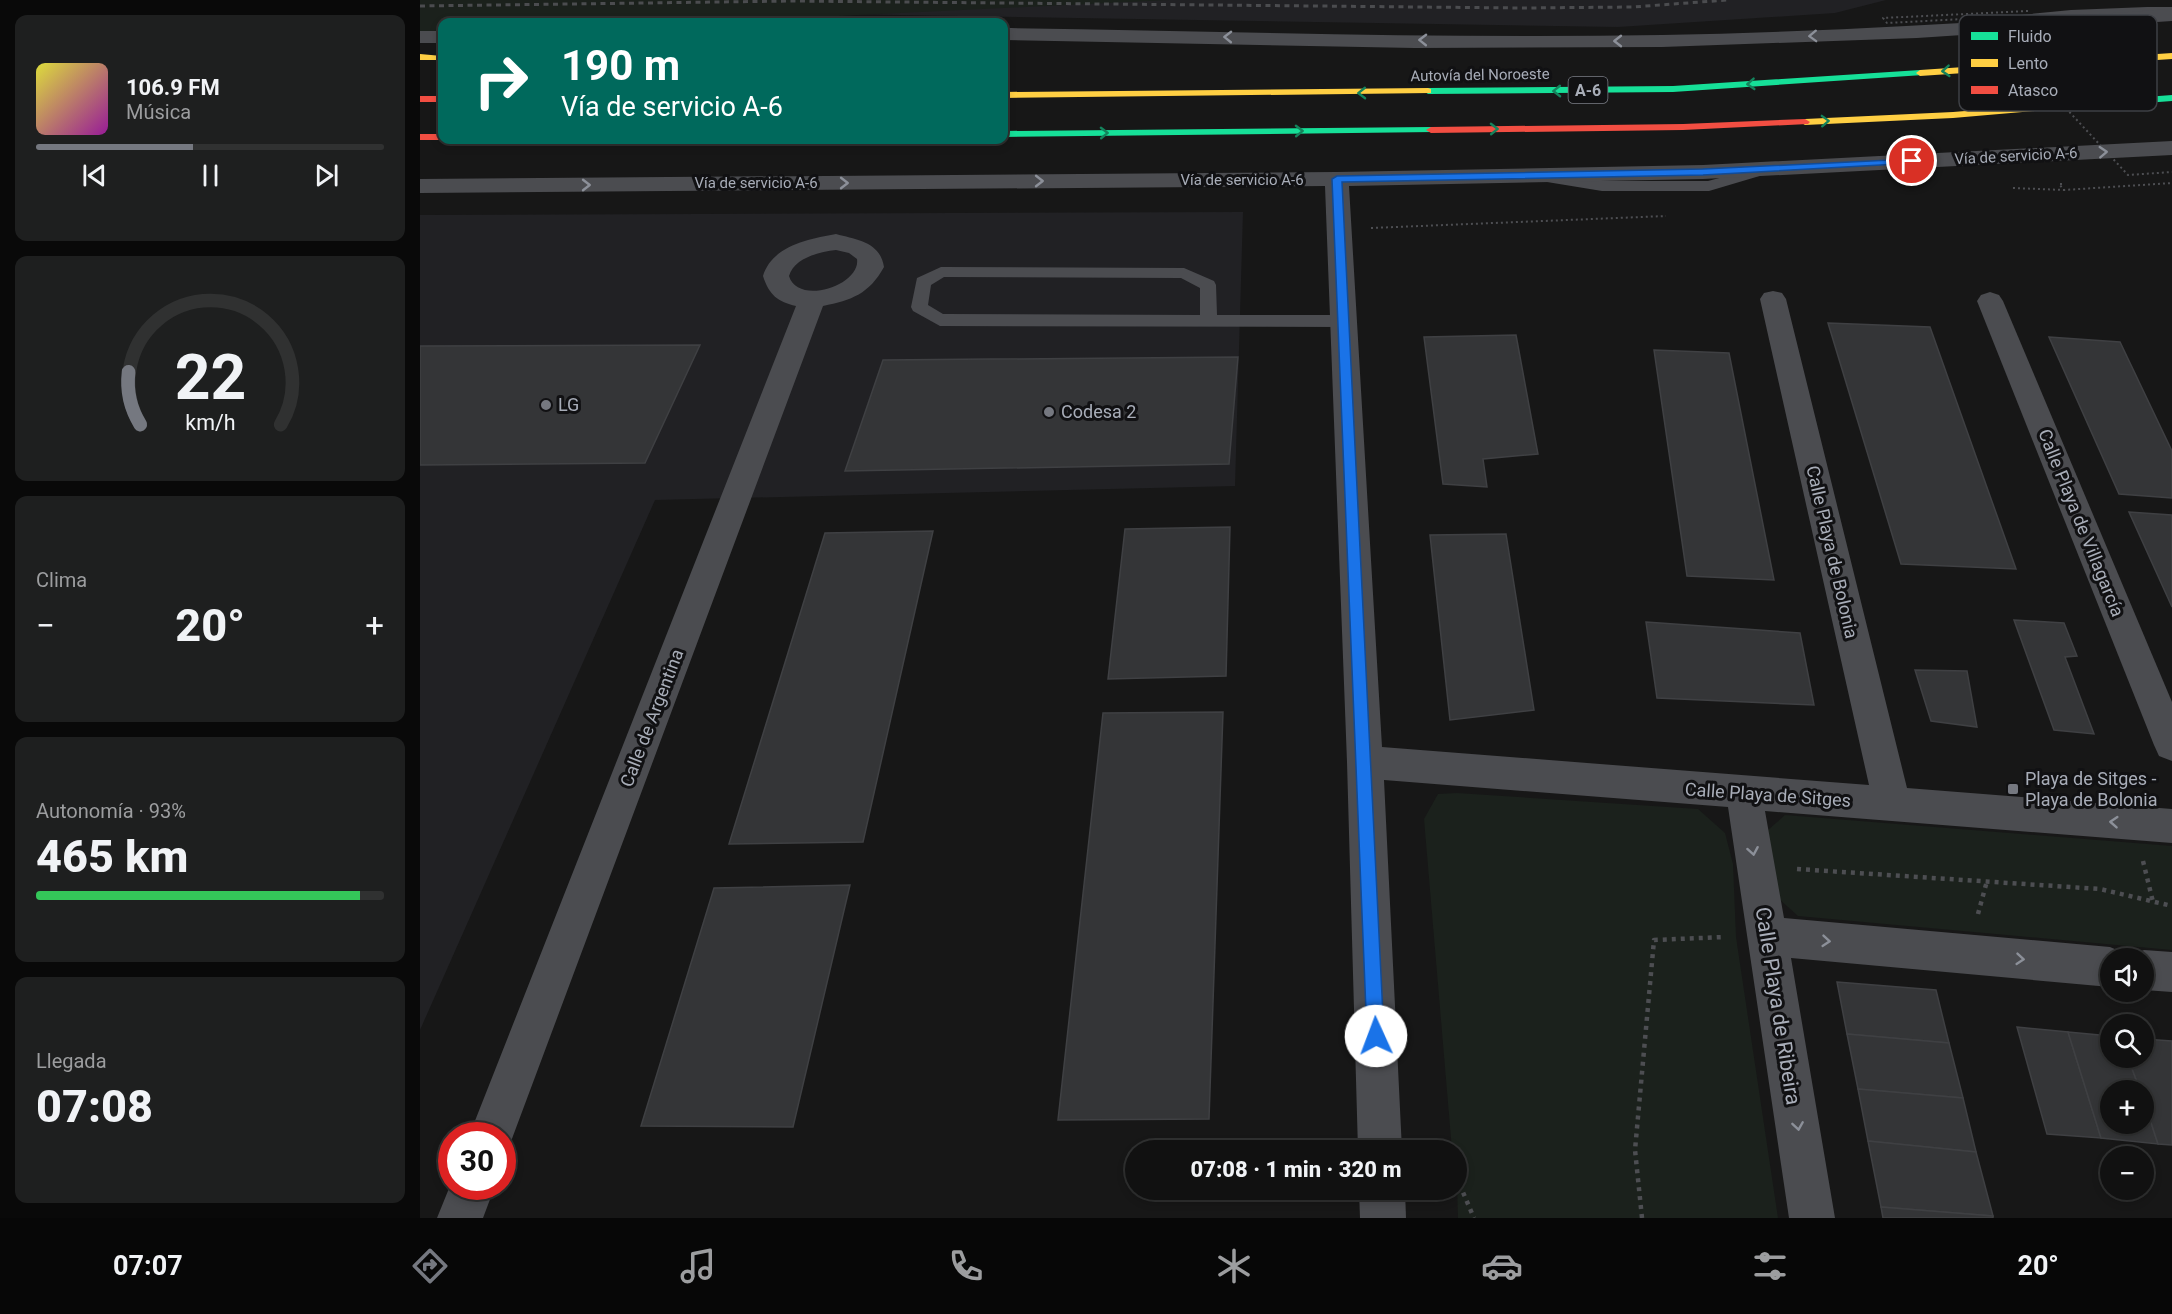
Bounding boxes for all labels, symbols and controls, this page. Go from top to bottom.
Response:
legend [1959,15,2157,111]
text: Fluido [2008,27,2052,46]
one-way arrow [1809,30,1818,43]
one-way arrow [1224,31,1233,43]
one-way arrow [1419,34,1428,46]
one-way arrow [1614,35,1623,47]
text: 190 m [561,41,680,90]
icon: right [462,42,540,120]
text: Lento [2008,54,2048,73]
one-way arrow [1941,64,1951,77]
street label: Autovía del Noroeste [1410,65,1550,85]
text: 106.9 FM [126,75,220,100]
road number: A-6 [1568,77,1608,103]
one-way arrow [1747,77,1756,90]
text: Atasco [2008,81,2058,100]
one-way arrow [1552,84,1561,97]
one-way arrow [1357,87,1366,99]
text: Vía de servicio A-6 [561,91,783,123]
text: Música [126,100,191,124]
one-way arrow [1821,114,1830,127]
one-way arrow [1489,123,1498,135]
one-way arrow [1294,125,1303,137]
one-way arrow [1099,127,1108,140]
pin [1886,135,1937,186]
icon: arrive [1895,144,1928,177]
street label: Vía de servicio A-6 [1954,144,2078,168]
one-way arrow [2098,145,2107,158]
icon: previous [78,159,111,192]
icon: pause [194,159,227,192]
icon: next [310,159,343,192]
street label: Vía de servicio A-6 [1180,171,1304,189]
street label: Vía de servicio A-6 [694,174,818,192]
one-way arrow [1034,175,1043,187]
one-way arrow [839,177,848,189]
one-way arrow [581,178,590,191]
text: 22 [174,342,246,415]
place label: LG [558,394,579,415]
marker: LG [539,398,553,412]
place label: Codesa 2 [1061,401,1136,422]
marker: Codesa 2 [1042,405,1056,419]
text: km/h [185,411,235,436]
street label: Calle Playa de Villagarcía [2034,426,2129,620]
street label: Calle Playa de Bolonia [1802,463,1863,640]
text: Clima [36,568,87,592]
text: 20° [175,599,245,652]
text: − [36,606,55,645]
text: + [365,606,384,645]
street label: Calle de Argentina [616,646,687,790]
place label: Playa de Sitges - Playa de Bolonia [2025,768,2157,810]
street label: Calle Playa de Sitges [1684,778,1852,811]
marker: Playa de Sitges - Playa de Bolonia [2006,782,2020,796]
text: Autonomía · 93% [36,799,186,823]
one-way arrow [2109,815,2118,828]
text: 465 km [36,830,188,883]
one-way arrow [1747,846,1759,856]
street label: Calle Playa de Ribeira [1750,905,1806,1107]
one-way arrow [1821,934,1830,947]
map controls [2100,948,2154,1200]
button: sound [2100,948,2154,1002]
one-way arrow [2016,952,2025,965]
position arrow [1344,1004,1408,1068]
button: search [2100,1014,2154,1068]
text: Llegada [36,1049,107,1073]
text: 07:08 [36,1080,153,1133]
button: + [2100,1080,2154,1134]
speed limit sign: 30 [438,1122,516,1200]
one-way arrow [1791,1122,1803,1131]
button: − [2100,1146,2154,1200]
text: 07:08 · 1 min · 320 m [1191,1157,1401,1182]
icon: directions [409,1245,451,1287]
icon: music [677,1245,719,1287]
icon: phone [945,1245,987,1287]
icon: climate [1213,1245,1255,1287]
icon: car [1481,1245,1523,1287]
icon: filters [1749,1245,1791,1287]
text: 07:07 [113,1250,183,1282]
text: 20° [2017,1250,2059,1282]

